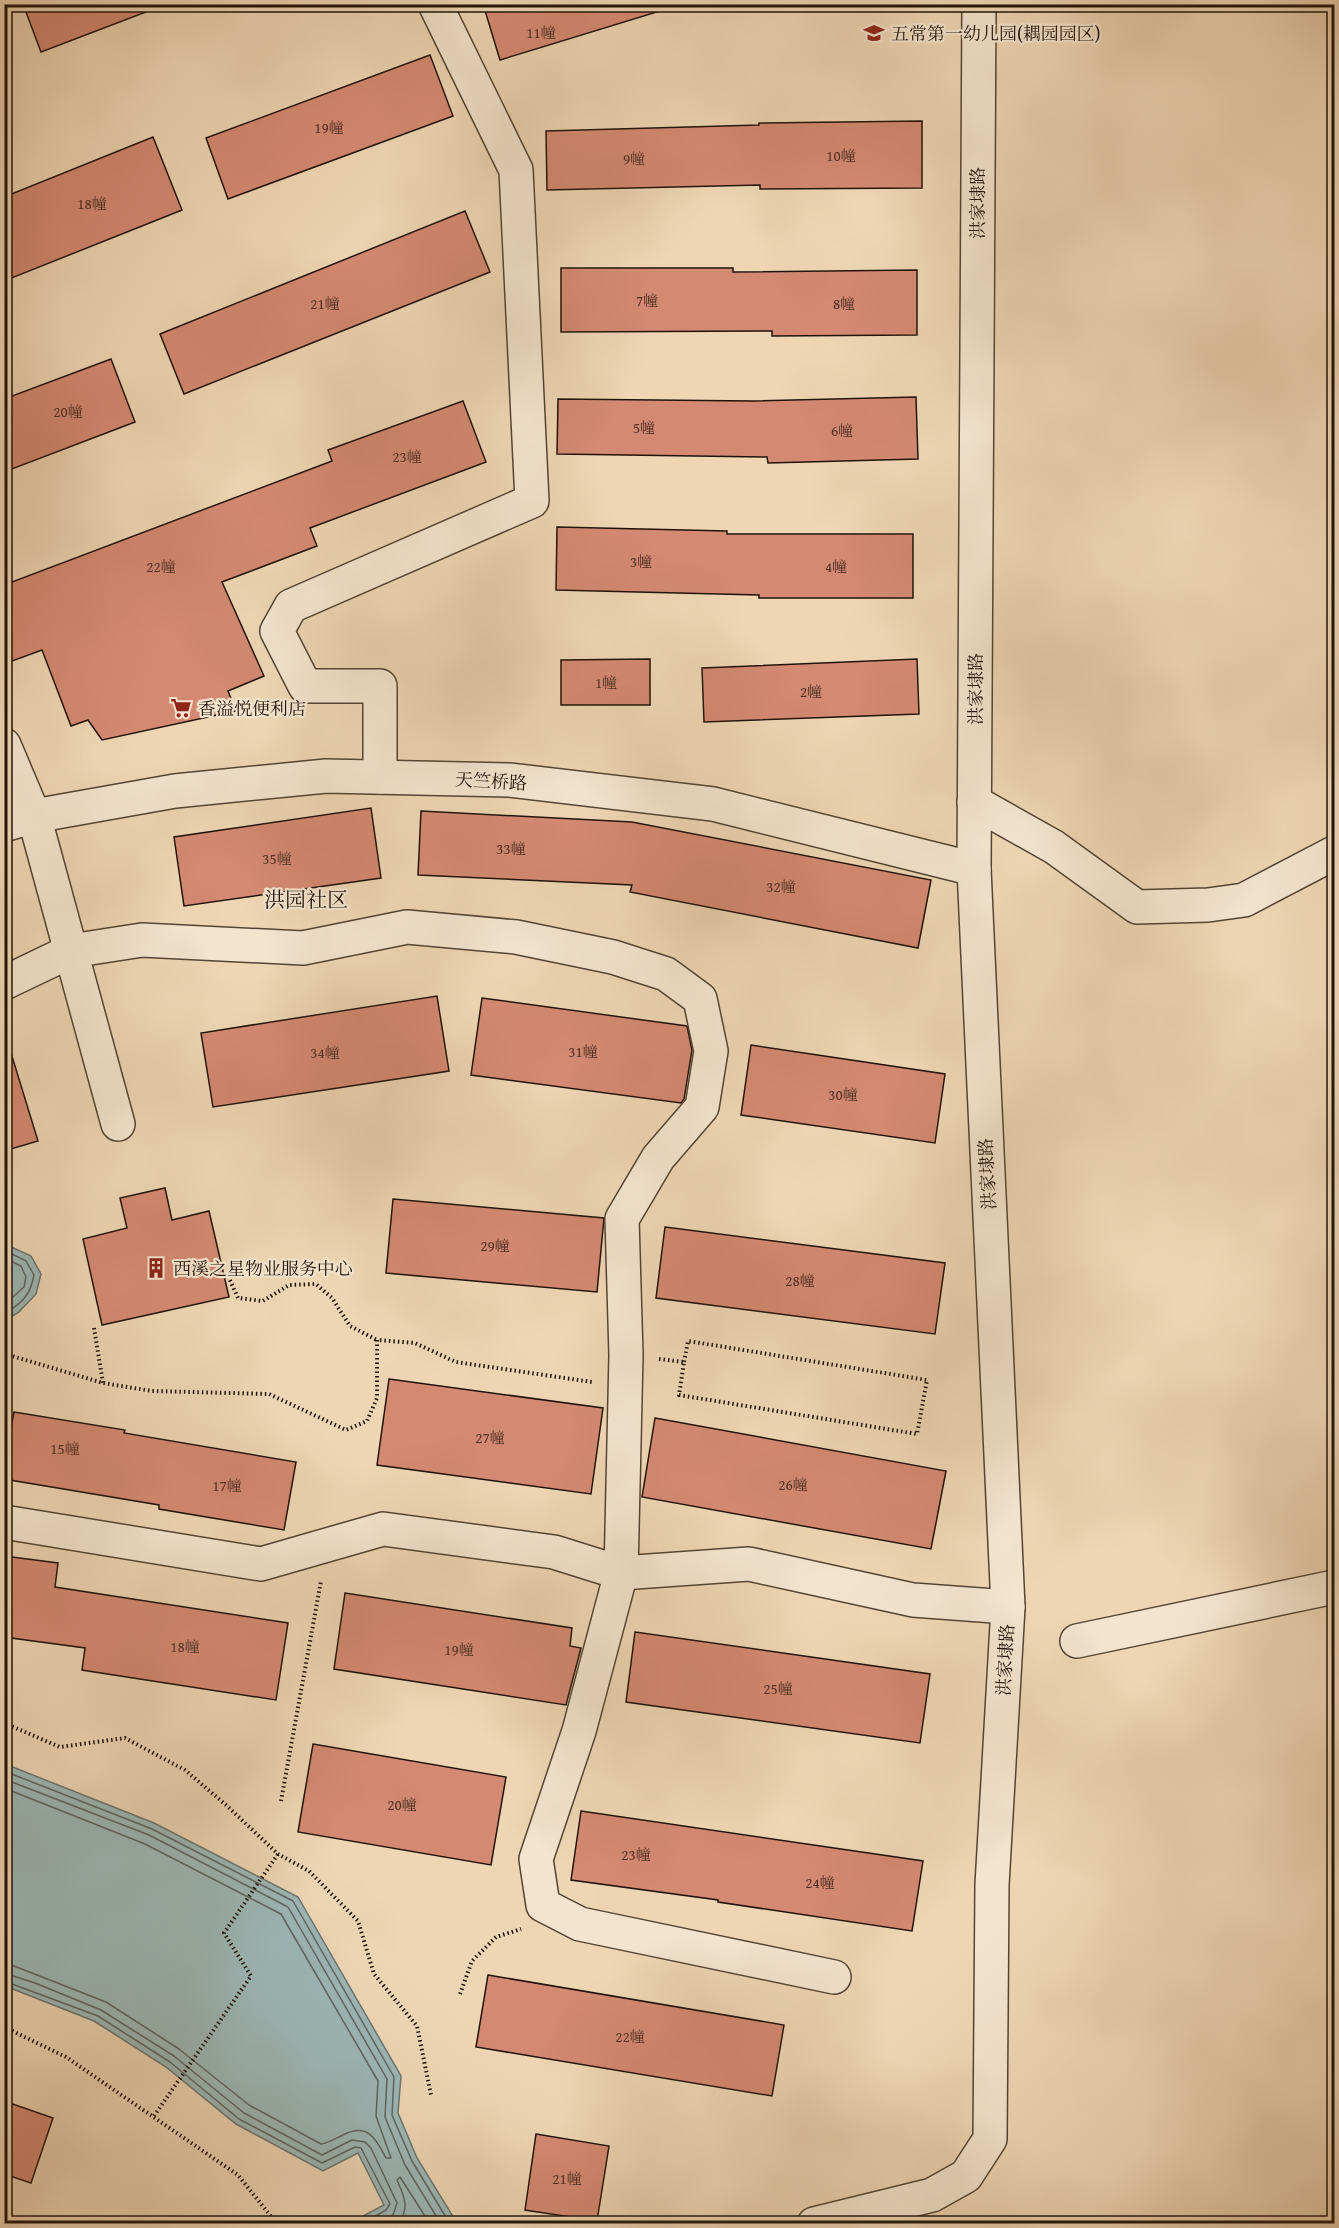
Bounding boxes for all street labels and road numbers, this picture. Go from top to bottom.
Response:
street label: 洪家埭路 [964,167,991,239]
street label: 洪家埭路 [962,653,989,725]
street label: 天竺桥路 [454,766,528,796]
street label: 洪家埭路 [972,1137,1002,1211]
street label: 洪家埭路 [990,1623,1020,1697]

